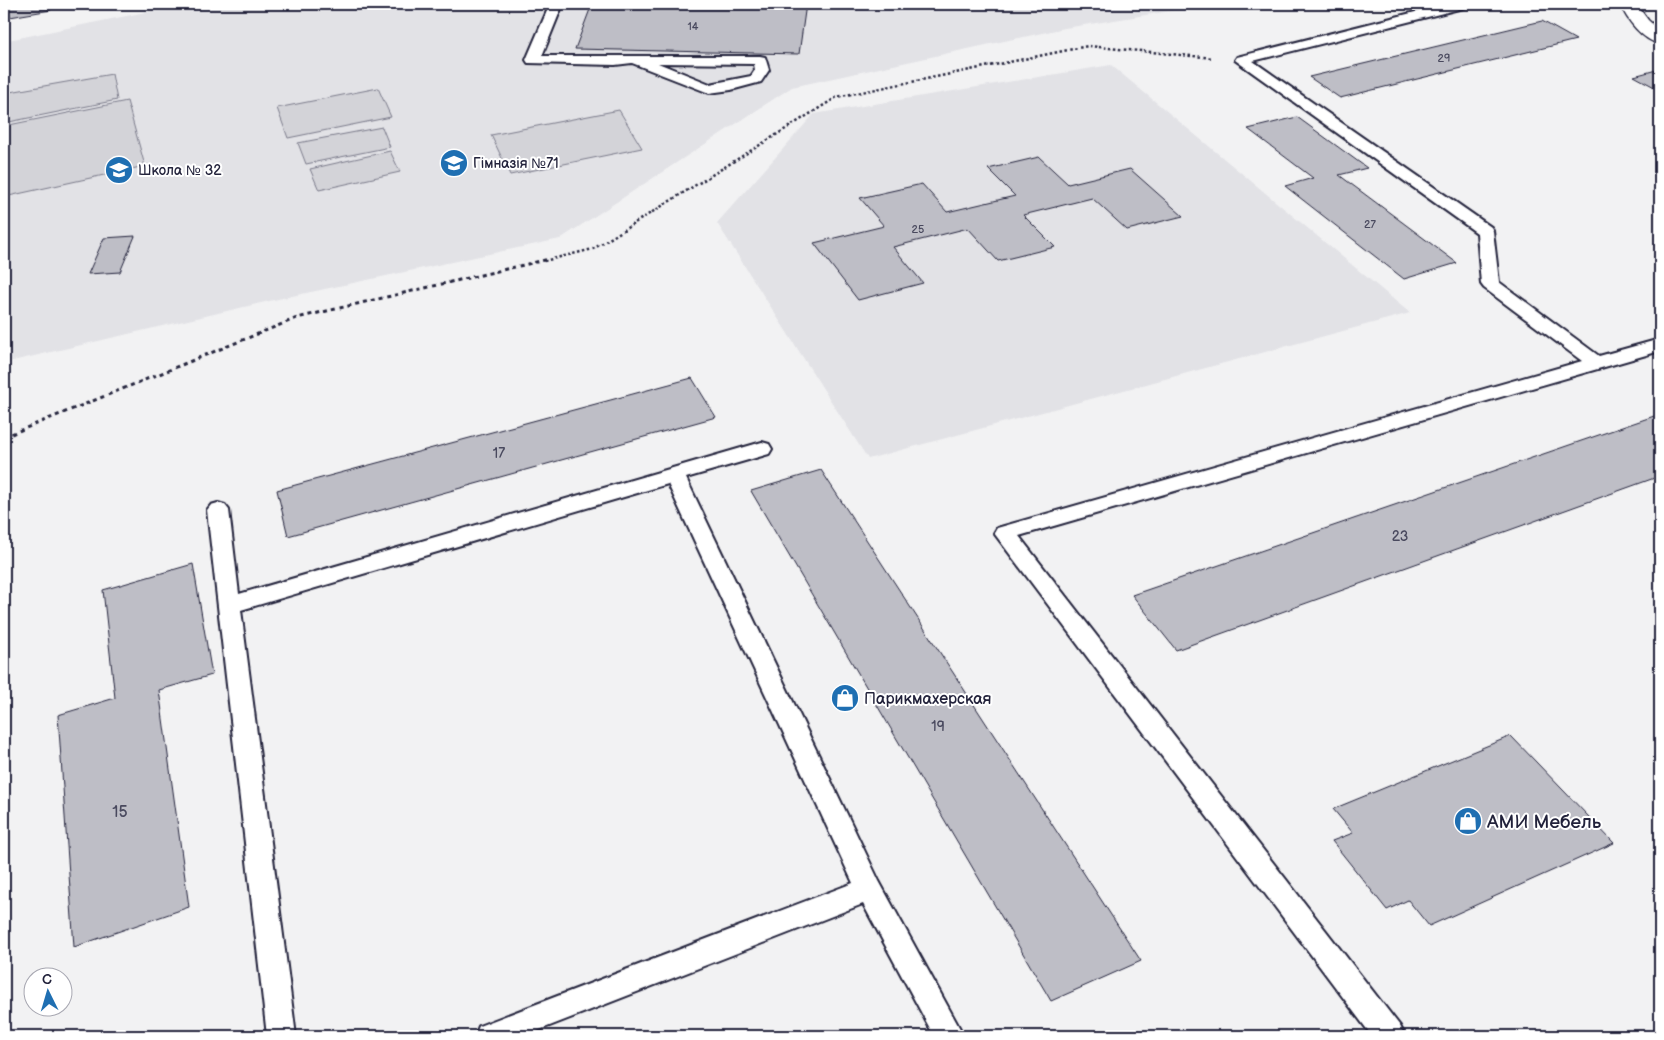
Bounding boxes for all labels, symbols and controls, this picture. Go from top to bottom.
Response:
house number: 14 [688,20,699,33]
house number: 29 [1438,52,1450,65]
school or university icon: Гімназія №71 [439,148,469,178]
school or university icon: Школа № 32 [104,155,134,185]
place label: Гімназія №71 [473,155,559,172]
place label: Школа № 32 [138,162,222,179]
house number: 27 [1364,218,1377,231]
house number: 25 [912,223,924,236]
house number: 17 [493,445,505,462]
house number: 23 [1392,528,1408,545]
shop icon: Парикмахерская [830,683,860,713]
place label: Парикмахерская [864,690,992,709]
house number: 19 [931,718,945,735]
house number: 15 [112,803,128,822]
shop icon: АМИ Мебель [1453,806,1483,836]
place label: АМИ Мебель [1486,811,1602,834]
north arrow [22,968,72,1018]
text: С [41,971,53,988]

